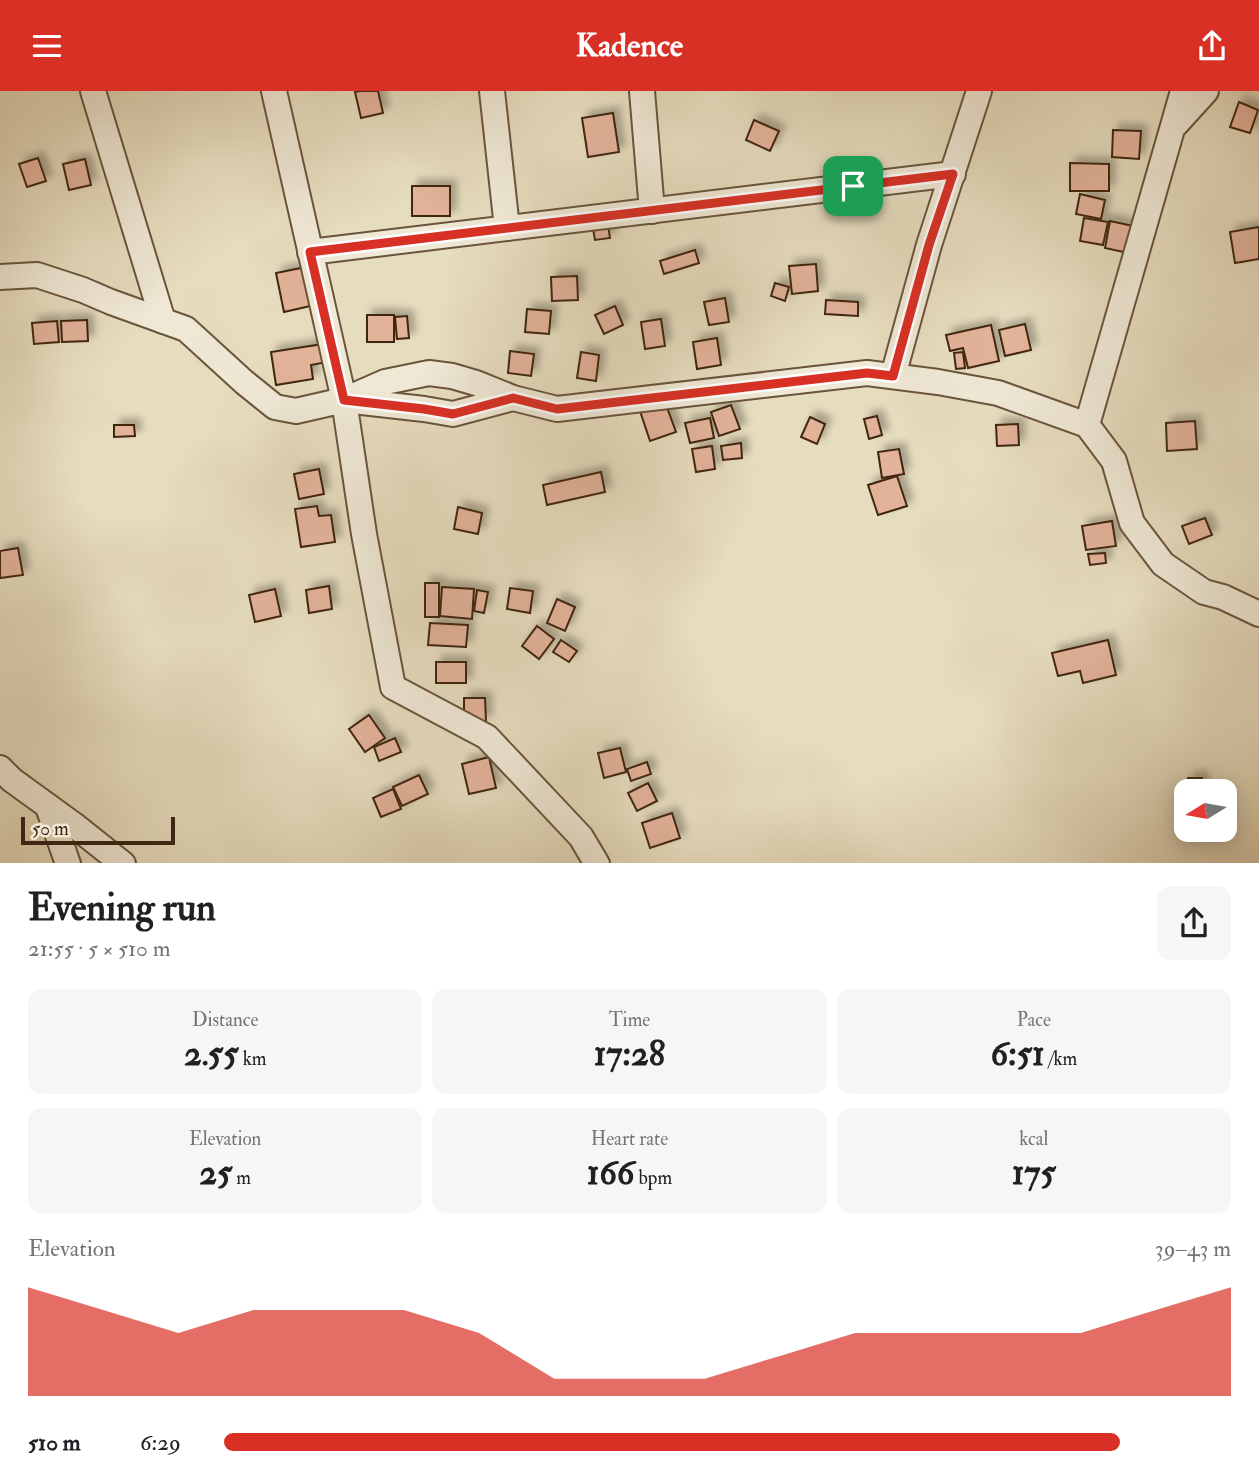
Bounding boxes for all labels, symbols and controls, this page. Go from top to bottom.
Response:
text: Kadence [576,26,683,66]
icon: menu [28,27,66,65]
icon: share [1193,27,1231,65]
pin [823,156,883,216]
icon: arrive [834,167,872,205]
north arrow [1174,779,1237,842]
map controls [1174,779,1237,842]
scale bar [21,815,175,846]
text: 50 m [32,817,69,841]
text: Evening run [28,884,216,932]
button: share [1157,886,1231,960]
text: 21:55 · 5 × 510 m [28,934,171,963]
text: Distance [192,1008,258,1032]
text: Time [609,1008,650,1032]
text: Pace [1017,1008,1051,1032]
text: 2.55 [184,1032,239,1076]
text: 17:28 [594,1032,665,1076]
text: 6:51 [990,1032,1045,1076]
text: km [239,1047,266,1071]
text: /km [1045,1047,1077,1071]
text: Elevation [189,1127,261,1151]
text: Heart rate [591,1127,668,1151]
text: kcal [1019,1127,1048,1151]
text: 25 [199,1151,232,1195]
text: 166 [587,1151,634,1195]
text: 175 [1012,1151,1056,1195]
text: m [232,1166,251,1190]
text: bpm [634,1166,672,1190]
text: Elevation [28,1234,116,1263]
text: 39–43 m [1155,1234,1231,1263]
text: 510 m [28,1428,81,1457]
text: 6:29 [140,1428,181,1457]

